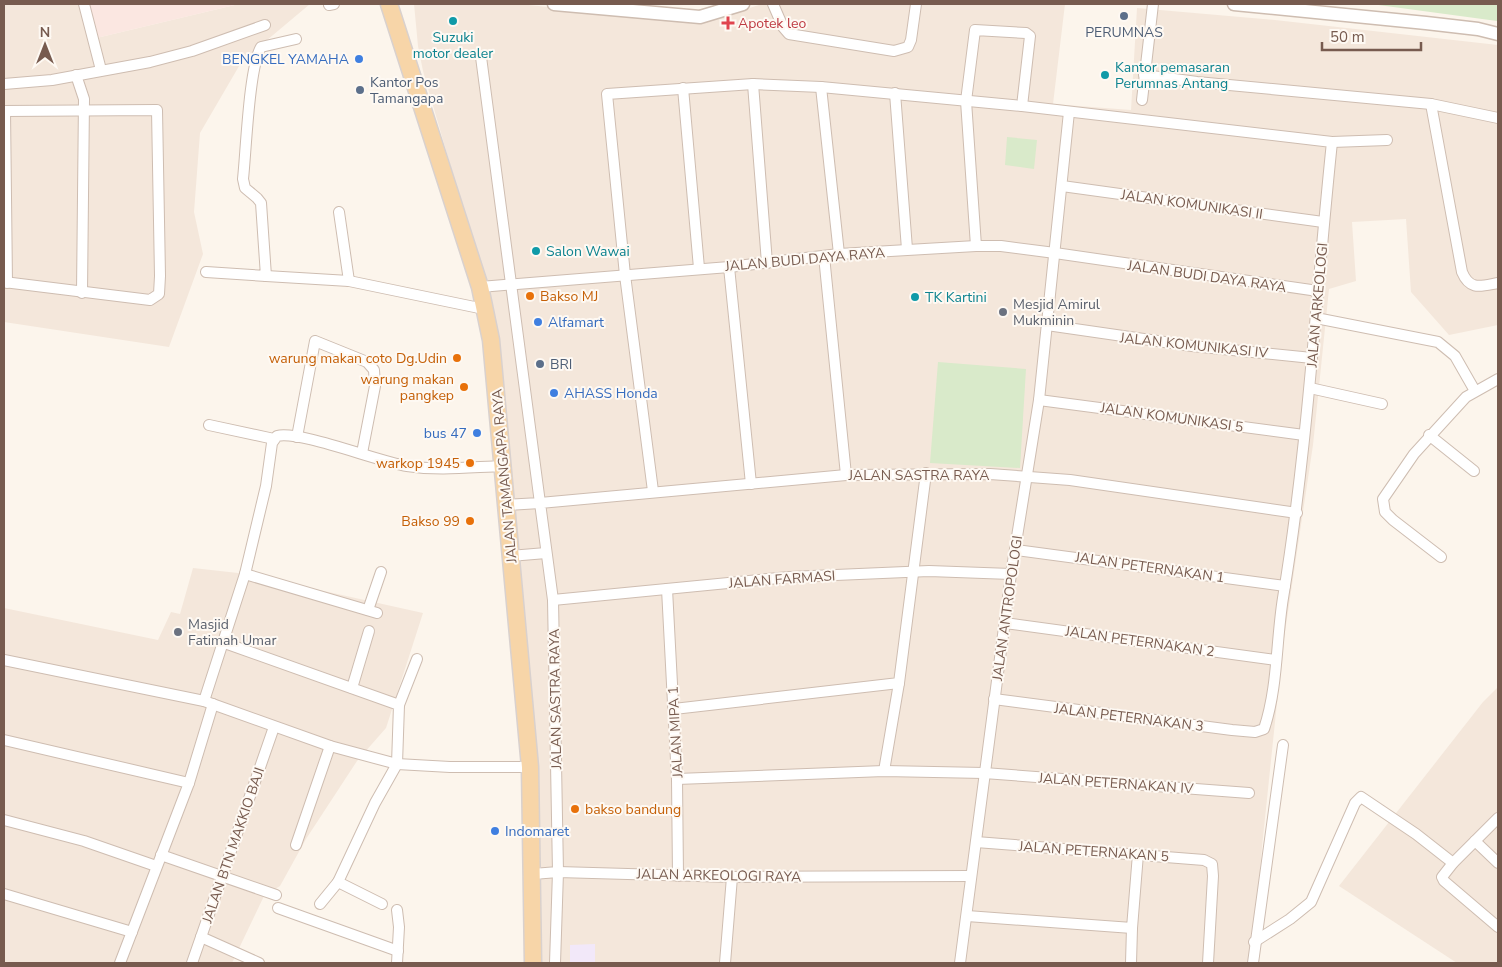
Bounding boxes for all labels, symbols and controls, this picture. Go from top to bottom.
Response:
marker: PERUMNAS [1118,10,1130,22]
place label: Apotek leo [738,14,806,33]
marker: Suzuki motor dealer [447,15,459,27]
marker: Apotek leo [722,17,734,29]
north arrow [20,20,70,70]
scale bar [1322,20,1421,52]
text: N [40,23,50,42]
place label: PERUMNAS [1085,23,1163,42]
text: 50 m [1330,27,1365,47]
place label: Suzuki motor dealer [413,28,493,63]
place label: BENGKEL YAMAHA [222,50,349,69]
marker: BENGKEL YAMAHA [353,53,365,65]
place label: Kantor pemasaran Perumnas Antang [1115,58,1230,93]
marker: Kantor pemasaran Perumnas Antang [1099,69,1111,81]
place label: Kantor Pos Tamangapa [370,73,443,108]
marker: Kantor Pos Tamangapa [354,84,366,96]
street label: JALAN KOMUNIKASI II [1119,185,1264,224]
place label: Salon Wawai [546,242,630,261]
street label: JALAN ARKEOLOGI [1303,242,1332,369]
street label: JALAN BUDI DAYA RAYA [723,243,886,276]
marker: Salon Wawai [530,245,542,257]
street label: JALAN BUDI DAYA RAYA [1125,256,1288,297]
place label: Bakso MJ [540,287,598,306]
place label: TK Kartini [925,288,987,307]
marker: Bakso MJ [524,290,536,302]
marker: TK Kartini [909,291,921,303]
place label: Mesjid Amirul Mukminin [1013,295,1101,330]
marker: Mesjid Amirul Mukminin [997,306,1009,318]
place label: Alfamart [548,313,604,332]
marker: Alfamart [532,316,544,328]
street label: JALAN KOMUNIKASI IV [1118,328,1269,363]
place label: warung makan coto Dg.Udin [269,349,447,368]
marker: warung makan coto Dg.Udin [451,352,463,364]
place label: BRI [550,355,572,374]
marker: BRI [534,358,546,370]
place label: warung makan pangkep [361,370,454,405]
marker: warung makan pangkep [458,381,470,393]
place label: AHASS Honda [564,384,658,403]
marker: AHASS Honda [548,387,560,399]
street label: JALAN TAMANGAPA RAYA [487,388,522,565]
street label: JALAN KOMUNIKASI 5 [1098,398,1245,437]
place label: bus 47 [424,424,467,443]
marker: bus 47 [471,427,483,439]
place label: warkop 1945 [376,454,460,473]
marker: warkop 1945 [464,457,476,469]
street label: JALAN SASTRA RAYA [848,466,989,485]
place label: Bakso 99 [401,512,460,531]
marker: Bakso 99 [464,515,476,527]
street label: JALAN ANTROPOLOGI [988,534,1027,683]
street label: JALAN PETERNAKAN 1 [1073,547,1226,587]
street label: JALAN FARMASI [727,566,836,593]
place label: Masjid Fatimah Umar [188,615,277,650]
street label: JALAN PETERNAKAN 2 [1063,621,1216,661]
marker: Masjid Fatimah Umar [172,626,184,638]
street label: JALAN SASTRA RAYA [545,628,566,771]
street label: JALAN MIPA 1 [664,686,687,779]
street label: JALAN PETERNAKAN 3 [1052,699,1205,736]
street label: JALAN BTN MAKKIO BAJI [198,765,269,926]
street label: JALAN PETERNAKAN IV [1037,769,1194,798]
place label: bakso bandung [585,800,681,819]
marker: bakso bandung [569,803,581,815]
place label: Indomaret [505,822,569,841]
marker: Indomaret [489,825,501,837]
street label: JALAN PETERNAKAN 5 [1017,837,1170,866]
street label: JALAN ARKEOLOGI RAYA [635,865,802,886]

